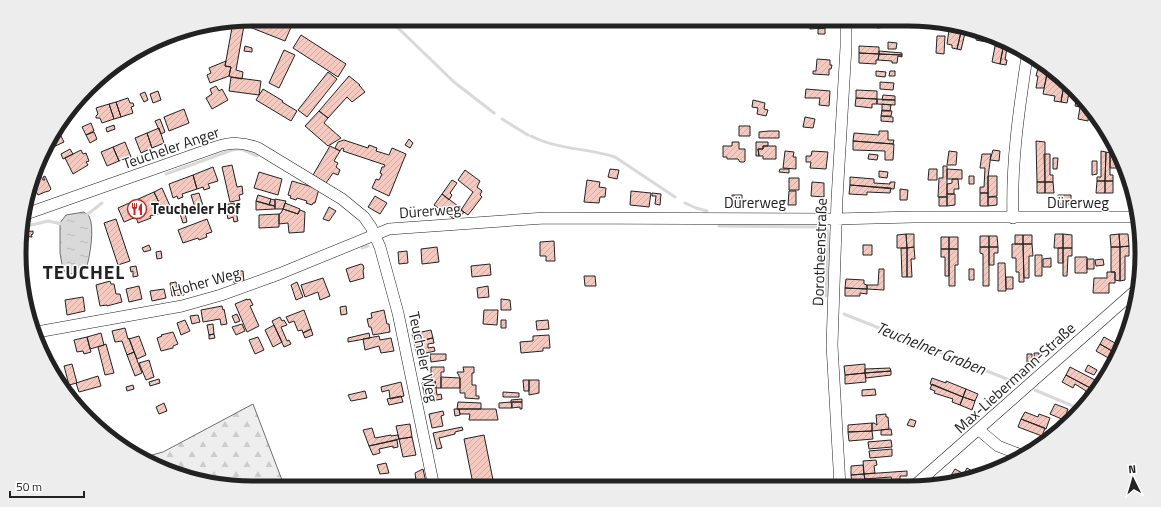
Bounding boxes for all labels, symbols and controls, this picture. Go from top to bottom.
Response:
street label: Teucheler Anger [119,120,222,175]
street label: Dürerweg [724,191,786,214]
street label: Dürerweg [1047,191,1109,214]
place label: Teucheler Hof [151,197,241,220]
street label: Dürerweg [398,197,462,224]
restaurant icon: Teucheler Hof [126,198,148,220]
street label: Dorotheenstraße [806,198,833,306]
district label: TEUCHEL [43,257,125,286]
street label: Hoher Weg [169,261,243,302]
street label: Teucheler Weg [403,309,444,405]
water label: Teuchelner Graben [873,315,990,381]
street label: Max-Liebermann-Straße [949,317,1080,438]
north arrow [1113,459,1153,499]
text: N [1128,461,1137,477]
scale bar [10,473,84,499]
text: 50 m [16,477,42,496]

